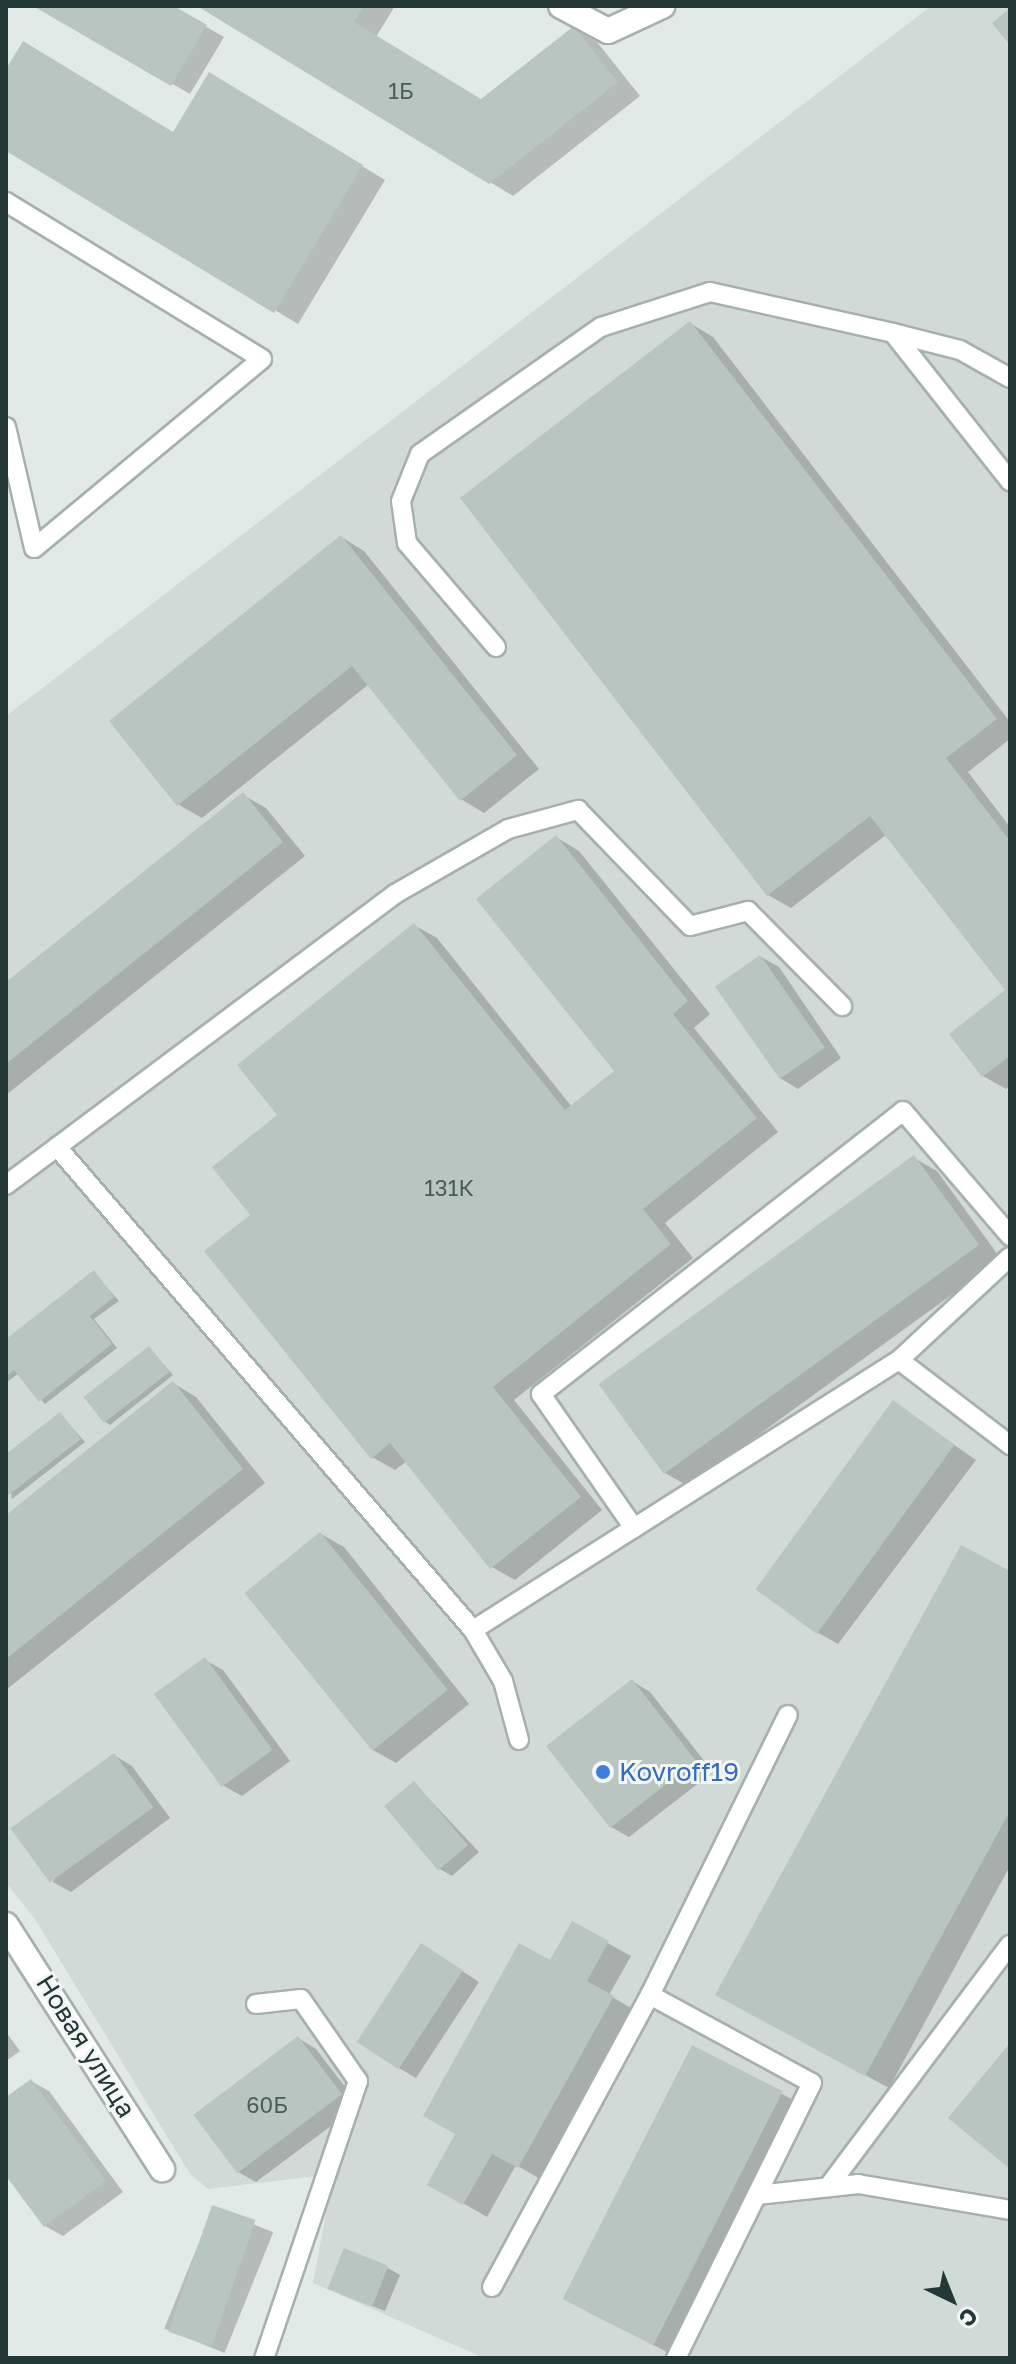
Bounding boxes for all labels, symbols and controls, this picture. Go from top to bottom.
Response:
house number: 1Б [388,78,414,104]
house number: 131К [424,1175,474,1201]
place label: Kovroff19 [619,1756,739,1788]
marker: Kovroff19 [594,1763,612,1781]
street label: Новая улица [30,1969,142,2123]
house number: 60Б [246,2092,288,2118]
north arrow [912,2260,992,2340]
text: С [954,2303,984,2333]

